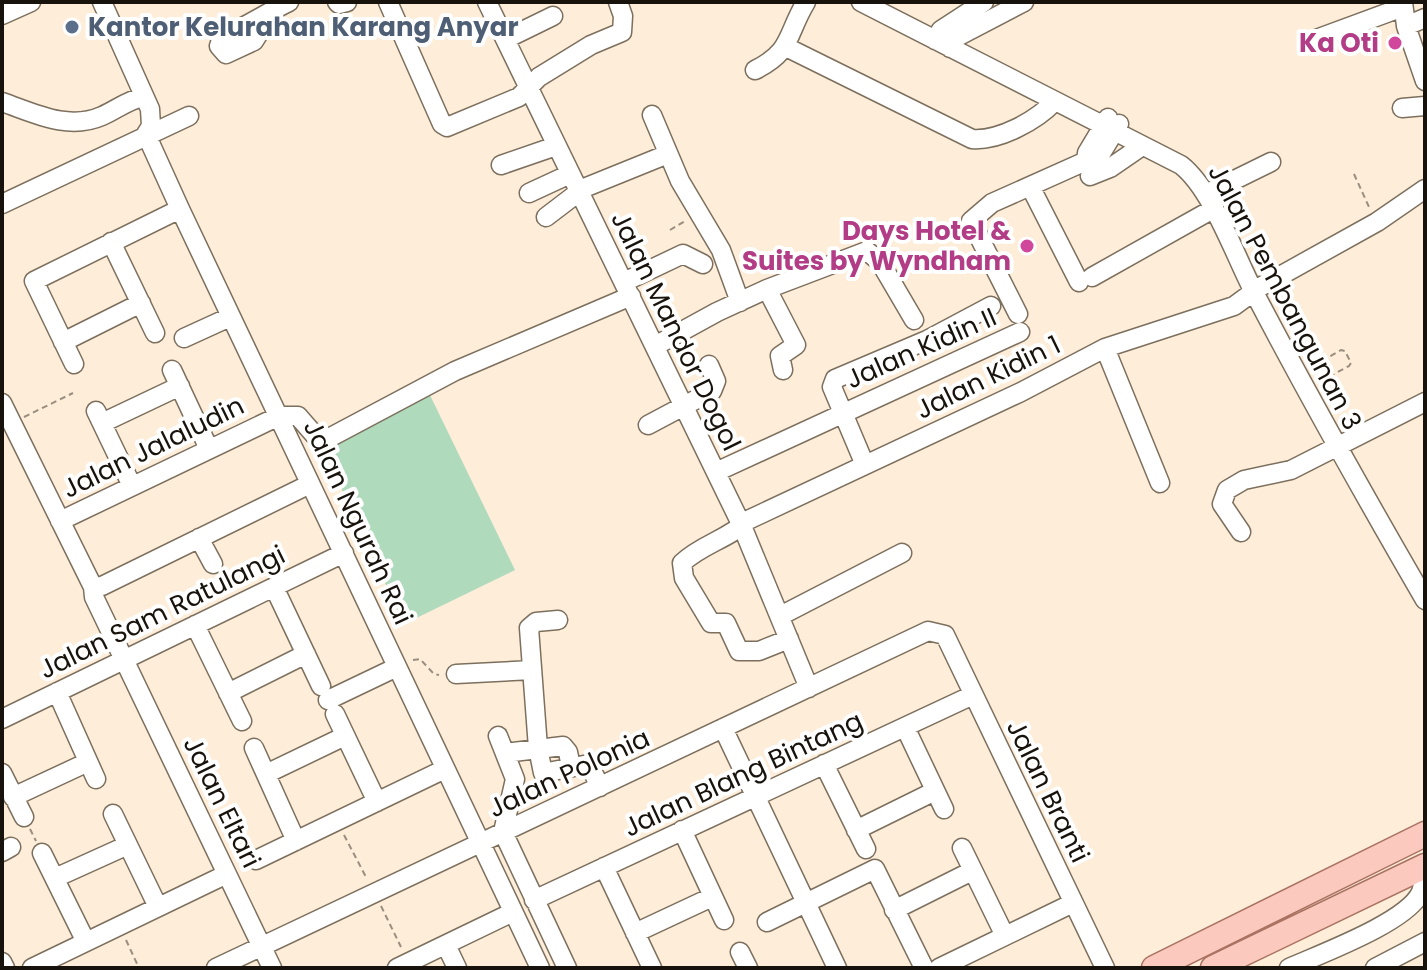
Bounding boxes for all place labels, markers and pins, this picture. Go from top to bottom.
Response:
place label: Kantor Kelurahan Karang Anyar [88,9,519,45]
marker: Kantor Kelurahan Karang Anyar [63,18,81,36]
place label: Ka Oti [1299,25,1379,61]
marker: Ka Oti [1386,34,1404,52]
place label: Days Hotel & Suites by Wyndham [742,213,1011,279]
marker: Days Hotel & Suites by Wyndham [1018,237,1036,255]

